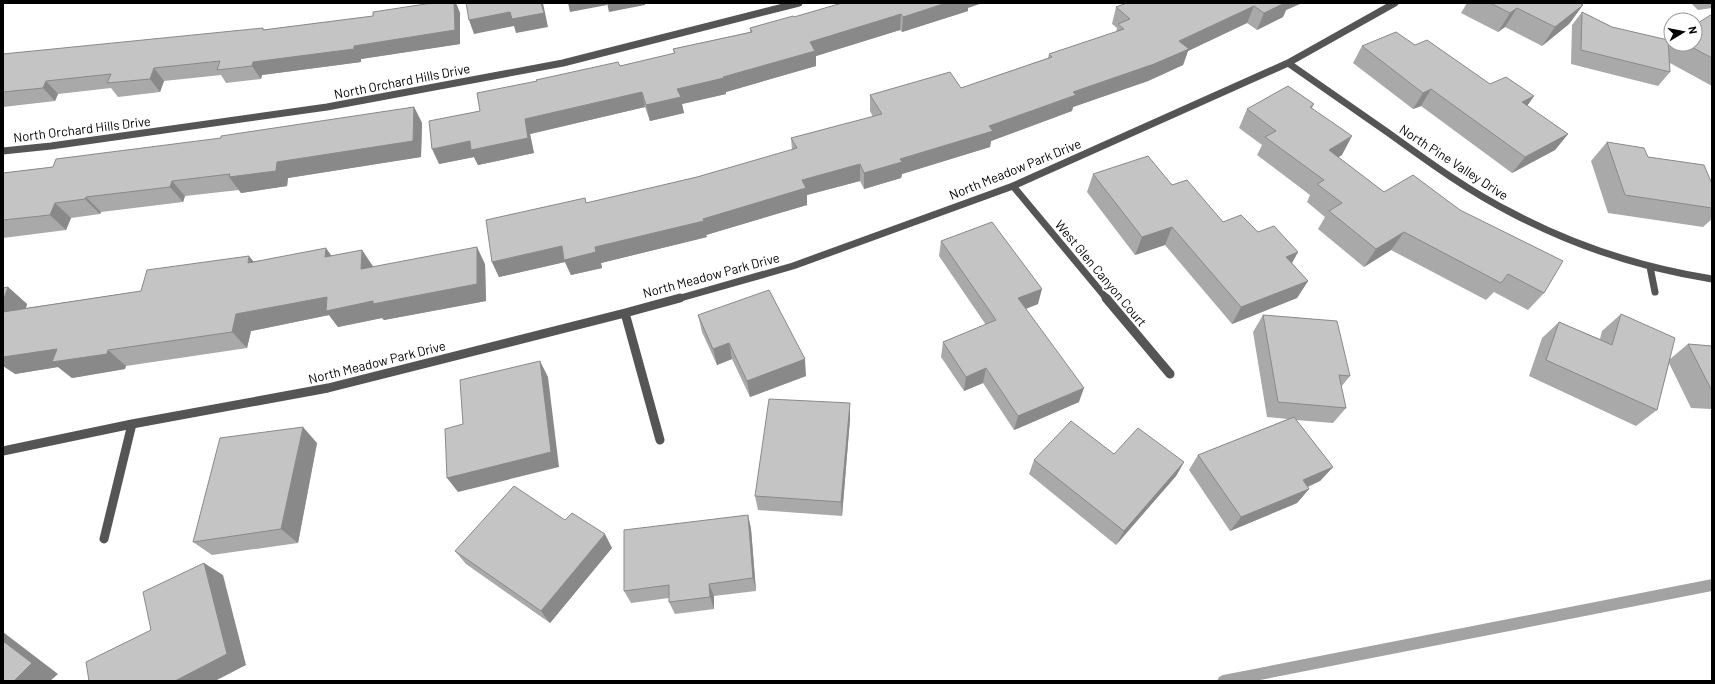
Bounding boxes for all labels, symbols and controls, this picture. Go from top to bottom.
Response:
north arrow [1663,12,1703,52]
text: N [1686,25,1700,35]
street label: North Orchard Hills Drive [333,60,471,102]
street label: North Orchard Hills Drive [12,113,152,145]
street label: North Pine Valley Drive [1397,121,1511,203]
street label: North Meadow Park Drive [947,135,1083,203]
street label: West Glen Canyon Court [1052,217,1150,329]
street label: North Meadow Park Drive [641,249,781,301]
street label: North Meadow Park Drive [307,337,447,387]

